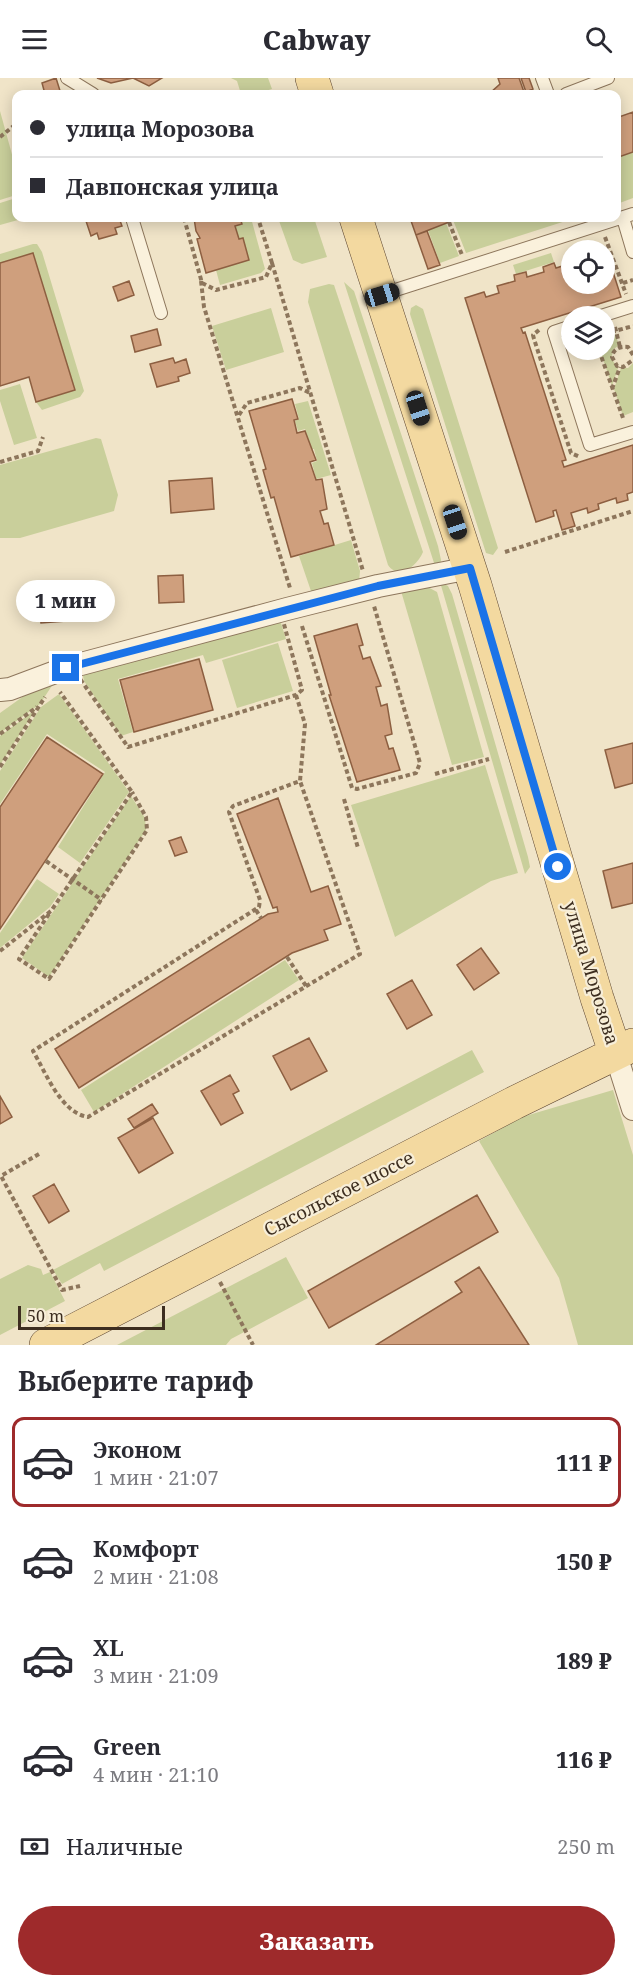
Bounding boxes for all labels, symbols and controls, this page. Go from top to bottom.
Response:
text: Cabway [263,21,370,58]
icon: menu [18,23,51,56]
icon: search [582,23,615,56]
text: улица Морозова [66,113,255,143]
text: Давпонская улица [66,171,279,201]
map controls [561,240,615,360]
button: locate [561,240,615,294]
car [362,281,402,309]
button: layers [561,306,615,360]
car [404,388,432,428]
car [441,502,469,542]
callout: 1 мин [16,581,116,623]
text: 1 мин [35,587,96,614]
route end [52,654,79,681]
route start [544,853,571,880]
street label: улица Морозова [559,898,625,1047]
street label: Сысольское шоссе [260,1145,417,1241]
scale bar [18,1303,165,1330]
text: 50 m [27,1305,64,1327]
text: Выберите тариф [18,1362,254,1399]
text: Эконом [93,1434,181,1464]
icon: car [21,1435,75,1489]
text: 111 ₽ [556,1447,612,1477]
text: 1 мин · 21:07 [93,1464,219,1491]
text: Комфорт [93,1533,199,1563]
icon: car [21,1534,75,1588]
text: 150 ₽ [556,1546,612,1576]
text: 2 мин · 21:08 [93,1563,219,1590]
text: XL [93,1632,124,1662]
icon: car [21,1633,75,1687]
text: 189 ₽ [556,1645,612,1675]
text: 3 мин · 21:09 [93,1662,219,1689]
text: Green [93,1731,161,1761]
icon: car [21,1732,75,1786]
text: 116 ₽ [556,1744,612,1774]
text: 4 мин · 21:10 [93,1761,219,1788]
icon: cash [18,1830,51,1863]
text: Наличные [66,1831,183,1861]
text: 250 m [557,1833,615,1860]
button: Заказать [18,1906,615,1975]

